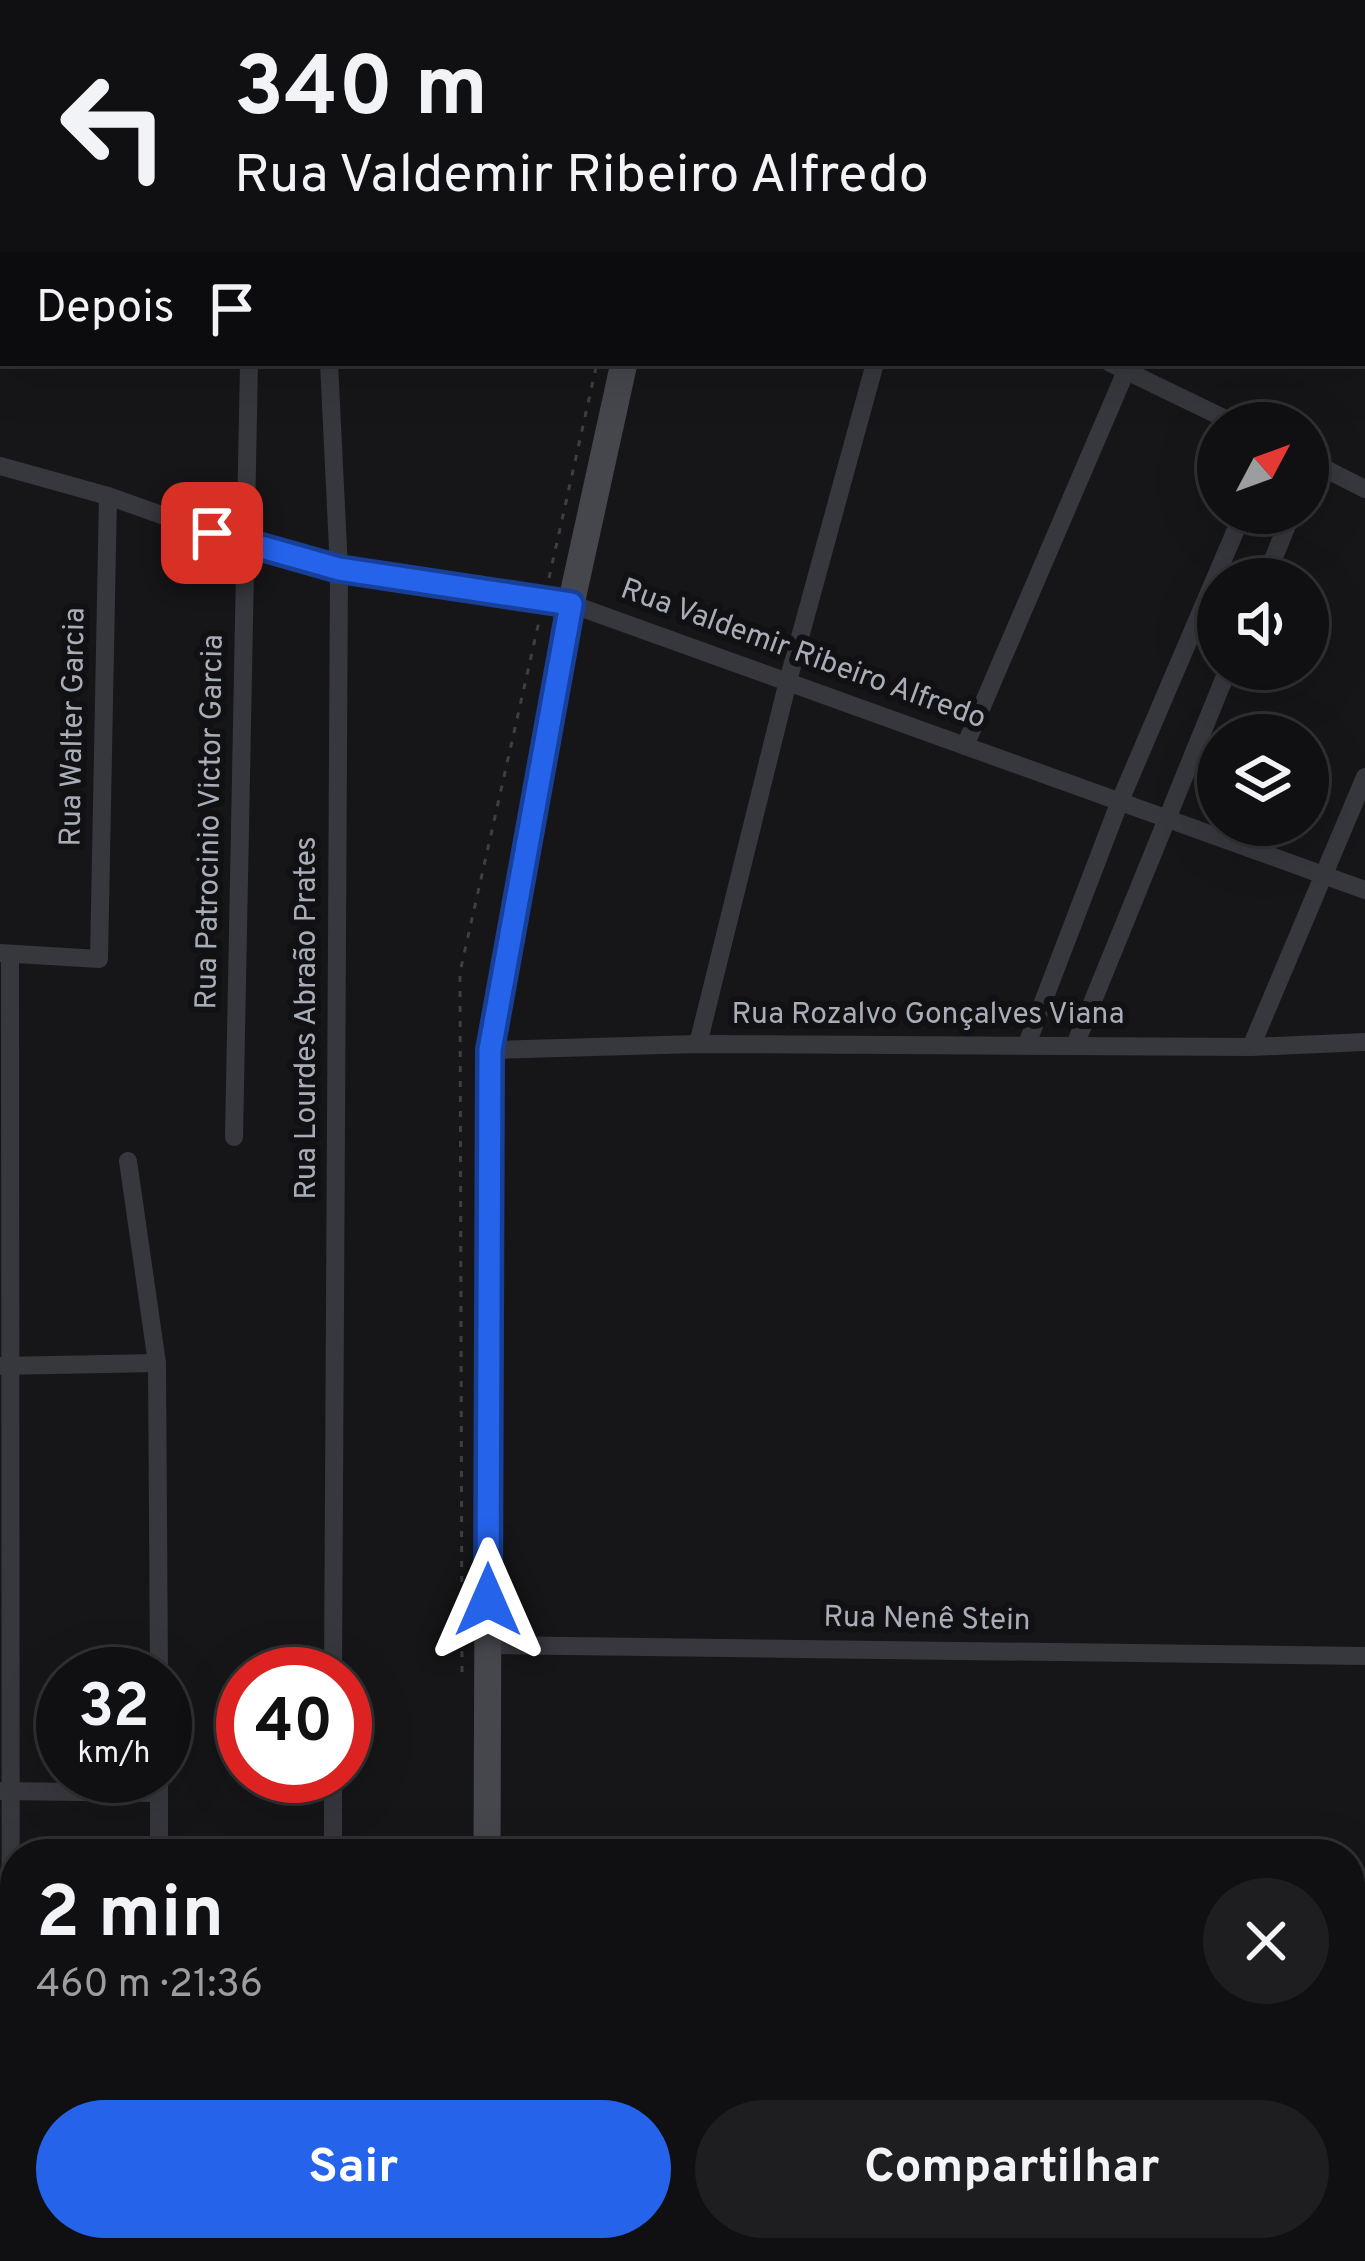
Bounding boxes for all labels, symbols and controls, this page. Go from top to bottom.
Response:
text: 340 m [234,39,488,145]
icon: left [36,48,192,204]
text: Rua Valdemir Ribeiro Alfredo [234,143,929,212]
icon: arrive [199,276,265,342]
text: Depois [36,281,175,338]
north arrow [1197,402,1329,534]
map controls [1197,402,1329,846]
pin [161,482,263,584]
icon: arrive [179,500,245,566]
button: sound [1197,558,1329,690]
street label: Rua Valdemir Ribeiro Alfredo [615,572,991,738]
street label: Rua Walter Garcia [53,607,95,847]
street label: Rua Patrocinio Victor Garcia [189,634,233,1010]
button: layers [1197,714,1329,846]
street label: Rua Lourdes Abraão Prates [289,836,326,1200]
street label: Rua Rozalvo Gonçalves Viana [732,997,1124,1034]
position arrow [425,1537,551,1663]
street label: Rua Nenê Stein [823,1600,1031,1640]
speed limit sign: 40 [216,1647,372,1803]
text: 32 [78,1672,150,1748]
text: km/h [78,1736,150,1773]
text: 2 min [36,1871,224,1963]
button: close [1203,1878,1329,2004]
text: 460 m · 21:36 [36,1962,263,2011]
button: Sair [36,2100,671,2238]
button: Compartilhar [695,2100,1329,2238]

